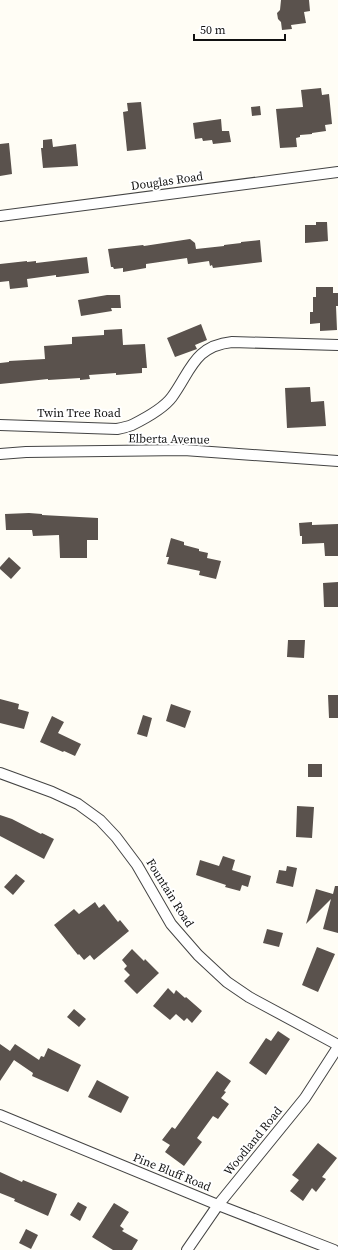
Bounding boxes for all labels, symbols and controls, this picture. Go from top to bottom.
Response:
scale bar [194,16,285,42]
text: 50 m [200,22,226,38]
street label: Douglas Road [130,168,204,194]
street label: Twin Tree Road [37,405,121,421]
street label: Elberta Avenue [128,430,210,448]
street label: Fountain Road [143,856,198,930]
street label: Woodland Road [220,1103,286,1179]
street label: Pine Bluff Road [131,1149,214,1195]

